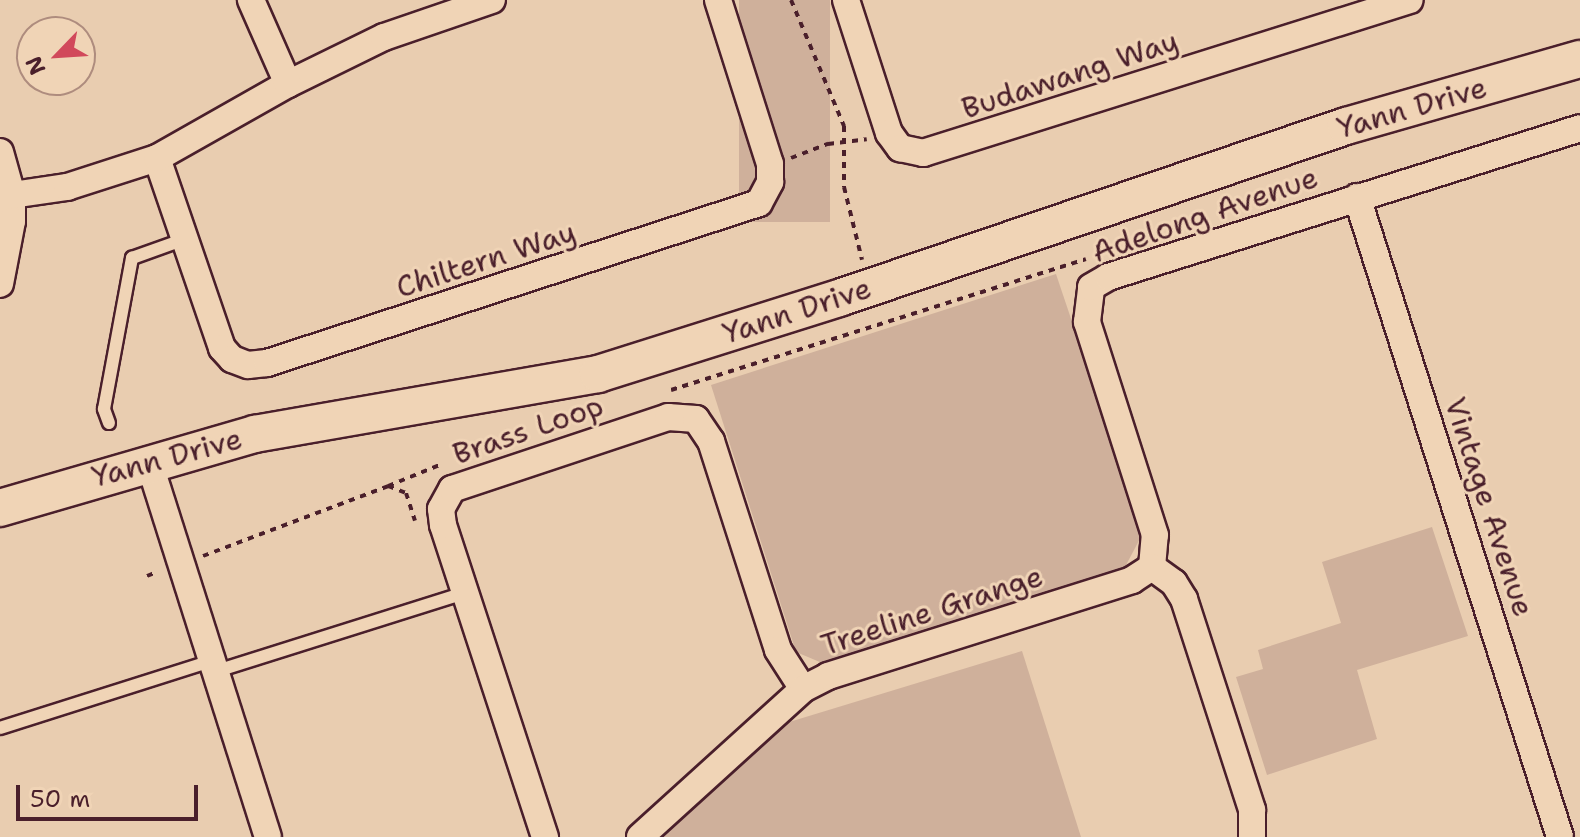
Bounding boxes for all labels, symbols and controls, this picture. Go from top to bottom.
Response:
north arrow [16,16,96,96]
street label: Budawang Way [957,23,1183,127]
text: N [19,51,52,80]
street label: Yann Drive [1333,69,1491,147]
street label: Adelong Avenue [1087,159,1323,271]
street label: Chiltern Way [392,214,580,306]
street label: Yann Drive [718,270,876,352]
street label: Brass Loop [448,387,608,473]
street label: Vintage Avenue [1437,393,1541,621]
street label: Yann Drive [88,421,246,495]
street label: Treeline Grange [817,558,1047,664]
scale bar [20,769,202,819]
text: 50 m [30,783,90,815]

